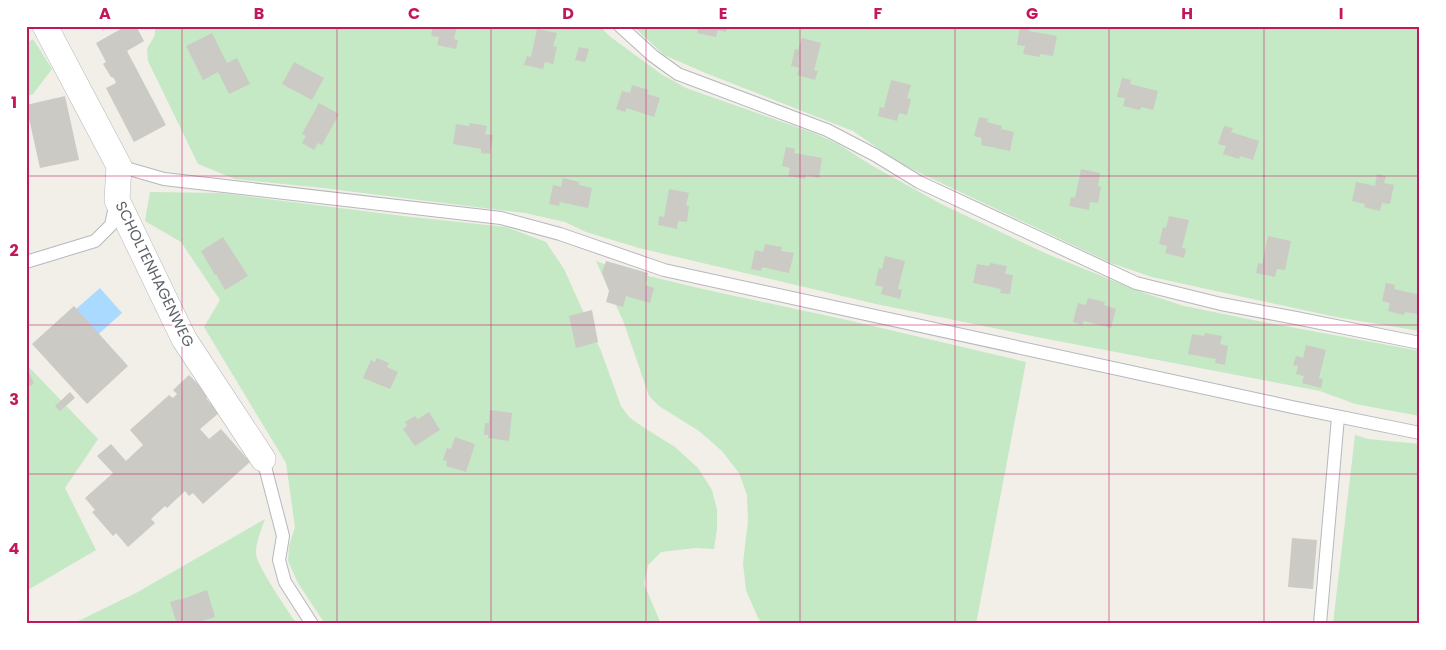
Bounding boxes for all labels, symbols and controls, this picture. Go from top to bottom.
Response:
text: A [99,2,111,25]
text: B [254,2,264,25]
text: C [408,2,420,25]
text: D [562,2,574,25]
text: E [719,2,727,25]
text: F [874,2,883,25]
text: G [1026,2,1038,25]
text: H [1181,2,1193,25]
text: I [1339,2,1343,25]
text: 1 [11,91,17,114]
street label: SCHOLTENHAGENWEG [111,198,200,351]
text: 2 [9,239,19,262]
text: 3 [9,388,19,411]
text: 4 [9,537,20,560]

